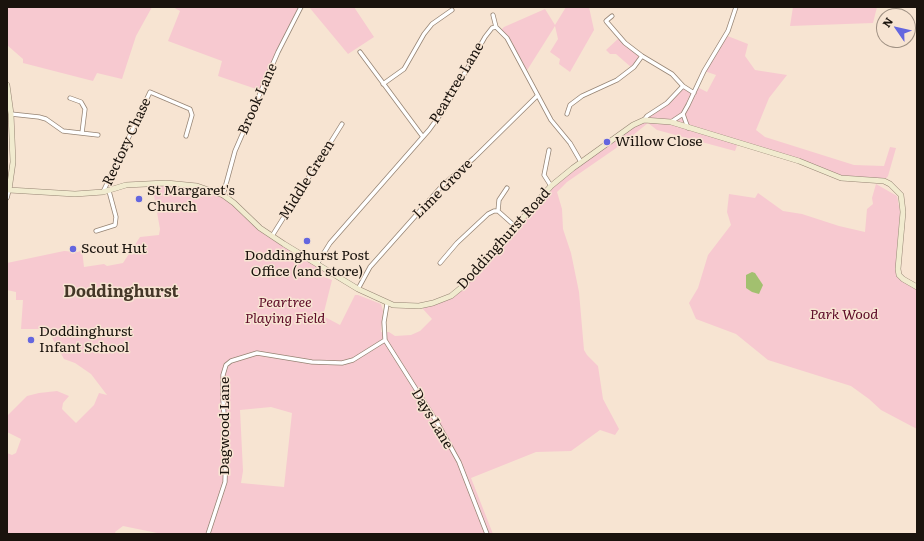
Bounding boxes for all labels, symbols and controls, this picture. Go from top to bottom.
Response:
north arrow [876,8,916,48]
text: N [878,14,896,30]
street label: Peartree Lane [426,39,488,127]
street label: Brook Lane [235,61,281,137]
street label: Rectory Chase [99,95,155,189]
place label: Willow Close [615,134,703,150]
street label: Middle Green [276,137,338,223]
marker: Willow Close [602,137,612,147]
street label: Lime Grove [410,156,476,222]
place label: St Margaret's Church [147,183,235,216]
street label: Doddinghurst Road [454,185,554,293]
marker: St Margaret's Church [134,194,144,204]
marker: Doddinghurst Post Office (and store) [302,236,312,246]
place label: Scout Hut [81,241,147,257]
marker: Scout Hut [68,244,78,254]
place label: Doddinghurst Post Office (and store) [245,248,369,280]
district label: Doddinghurst [63,282,179,302]
park label: Peartree Playing Field [245,295,325,328]
park label: Park Wood [810,307,878,323]
place label: Doddinghurst Infant School [39,324,133,356]
marker: Doddinghurst Infant School [26,335,36,345]
street label: Dagwood Lane [217,377,233,475]
street label: Days Lane [408,386,456,452]

